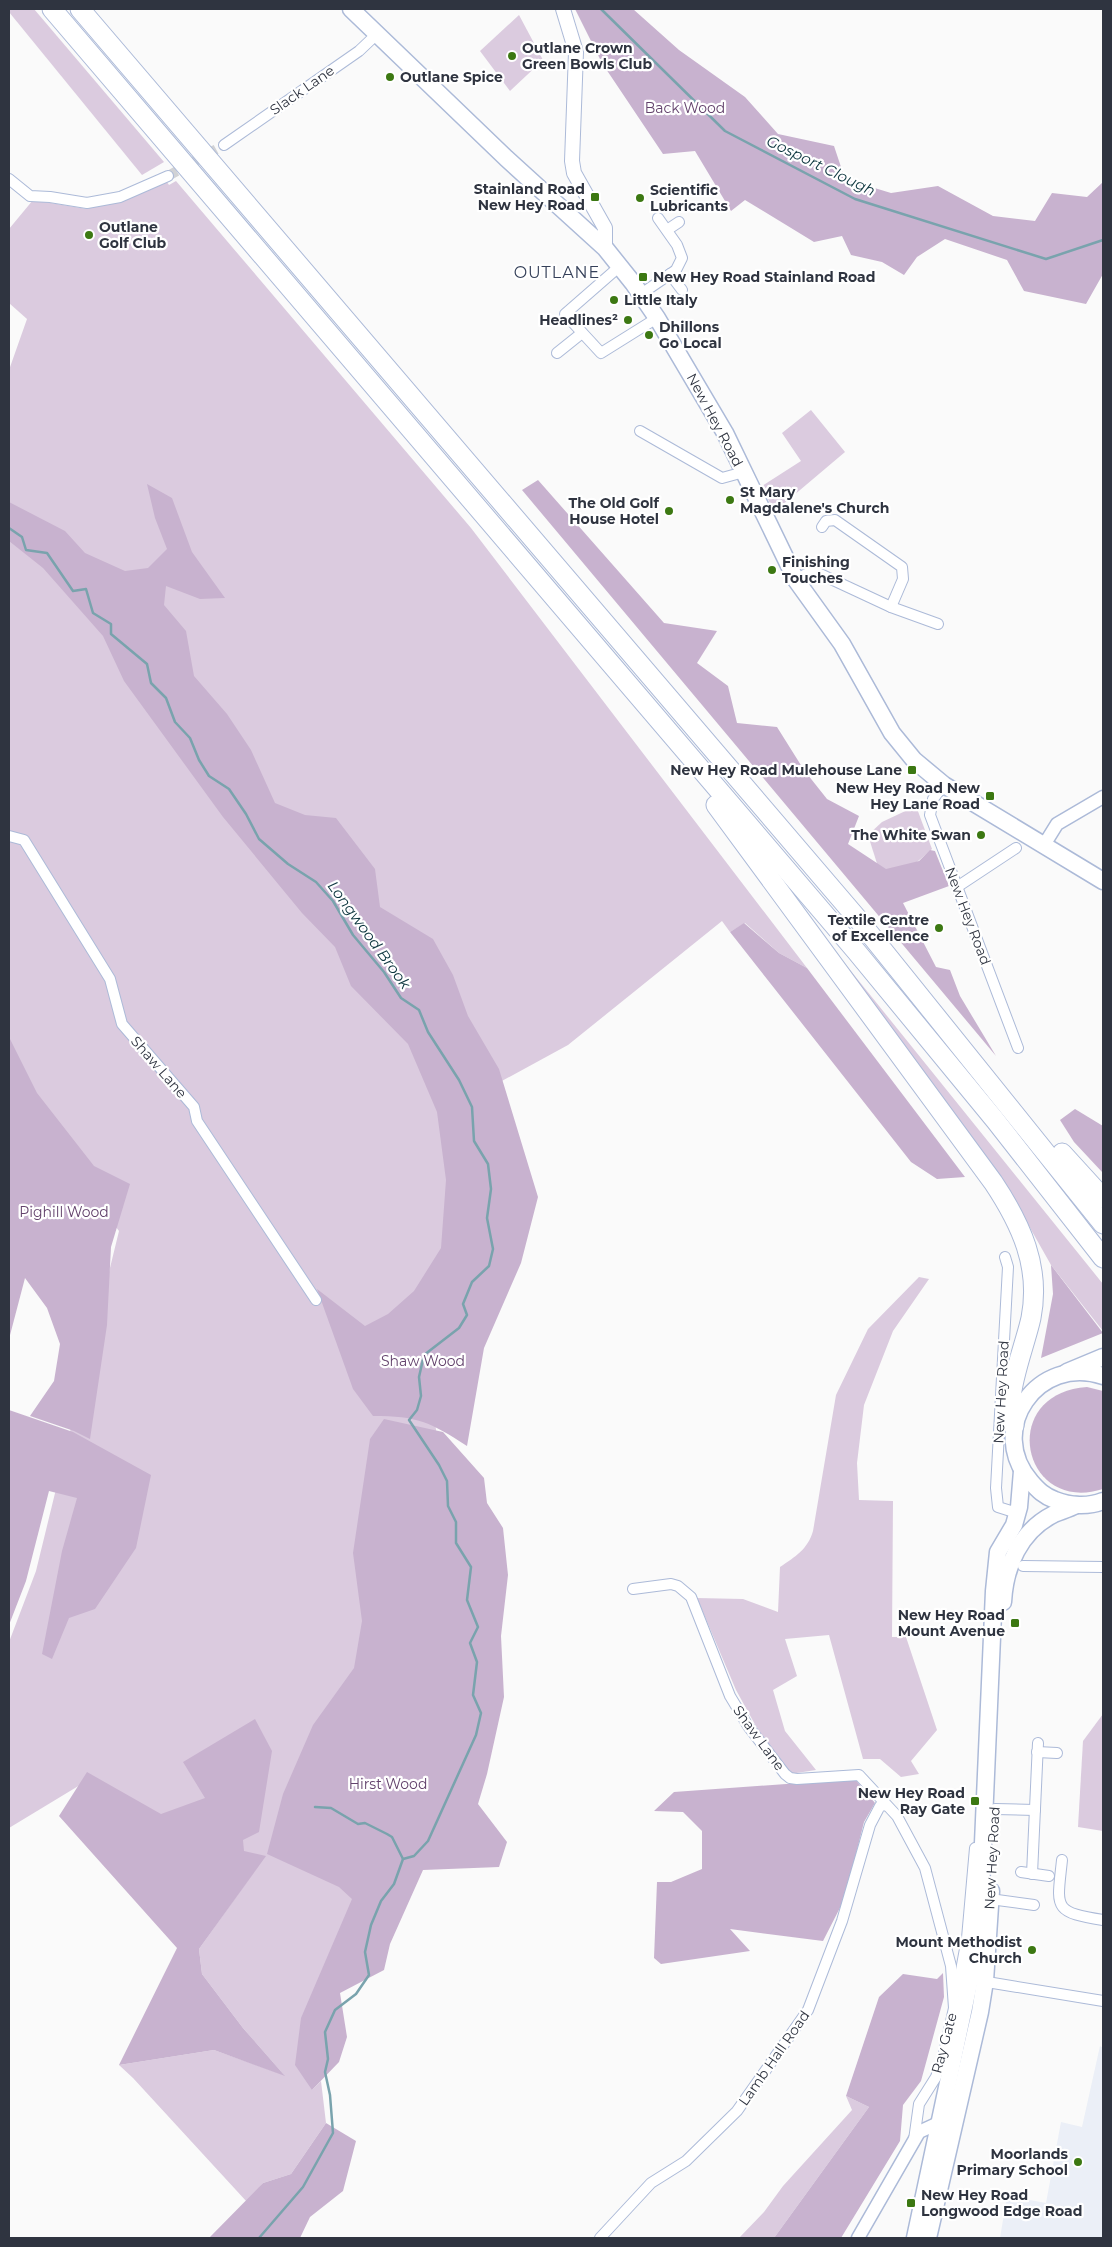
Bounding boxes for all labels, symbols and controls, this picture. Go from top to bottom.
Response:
place label: Outlane Crown Green Bowls Club [522,39,652,73]
marker: Outlane Crown Green Bowls Club [506,50,518,62]
street label: Slack Lane [266,61,338,119]
place label: Outlane Spice [400,68,503,86]
marker: Outlane Spice [384,71,396,83]
park label: Back Wood [645,99,725,117]
water label: Gosport Clough [764,131,879,200]
place label: Stainland Road New Hey Road [474,180,585,214]
place label: Scientific Lubricants [650,181,729,215]
marker: Stainland Road New Hey Road [589,191,601,203]
marker: Scientific Lubricants [634,192,646,204]
place label: Outlane Golf Club [99,218,167,252]
marker: Outlane Golf Club [83,229,95,241]
district label: OUTLANE [514,263,600,282]
place label: New Hey Road Stainland Road [653,268,875,286]
marker: New Hey Road Stainland Road [637,271,649,283]
place label: Little Italy [624,291,698,309]
marker: Little Italy [608,294,620,306]
place label: Headlines² [539,311,618,329]
marker: Headlines² [622,314,634,326]
place label: Dhillons Go Local [659,318,722,352]
marker: Dhillons Go Local [643,329,655,341]
street label: New Hey Road [683,370,747,470]
place label: St Mary Magdalene's Church [740,483,889,517]
place label: The Old Golf House Hotel [569,494,660,528]
marker: St Mary Magdalene's Church [724,494,736,506]
marker: The Old Golf House Hotel [663,505,675,517]
place label: Finishing Touches [782,553,850,587]
marker: Finishing Touches [766,564,778,576]
place label: New Hey Road Mulehouse Lane [670,761,902,779]
marker: New Hey Road Mulehouse Lane [906,764,918,776]
place label: New Hey Road New Hey Lane Road [836,779,981,813]
marker: New Hey Road New Hey Lane Road [984,790,996,802]
place label: The White Swan [851,826,971,844]
marker: The White Swan [975,829,987,841]
street label: New Hey Road [941,865,995,967]
water label: Longwood Brook [324,877,416,993]
place label: Textile Centre of Excellence [828,911,929,945]
marker: Textile Centre of Excellence [933,922,945,934]
street label: Shaw Lane [127,1032,191,1102]
park label: Pighill Wood [19,1203,109,1221]
street label: New Hey Road [989,1340,1013,1444]
park label: Shaw Wood [381,1352,465,1370]
place label: New Hey Road Mount Avenue [898,1606,1005,1640]
marker: New Hey Road Mount Avenue [1009,1617,1021,1629]
street label: Shaw Lane [729,1702,789,1774]
park label: Hirst Wood [349,1775,427,1793]
place label: New Hey Road Ray Gate [858,1784,965,1818]
marker: New Hey Road Ray Gate [969,1795,981,1807]
street label: New Hey Road [980,1806,1004,1910]
place label: Mount Methodist Church [895,1933,1022,1967]
marker: Mount Methodist Church [1026,1944,1038,1956]
street label: Lamb Hall Road [735,2007,813,2109]
street label: Ray Gate [927,2011,961,2075]
place label: Moorlands Primary School [957,2145,1069,2179]
marker: Moorlands Primary School [1072,2156,1084,2168]
place label: New Hey Road Longwood Edge Road [921,2186,1082,2220]
marker: New Hey Road Longwood Edge Road [905,2197,917,2209]

